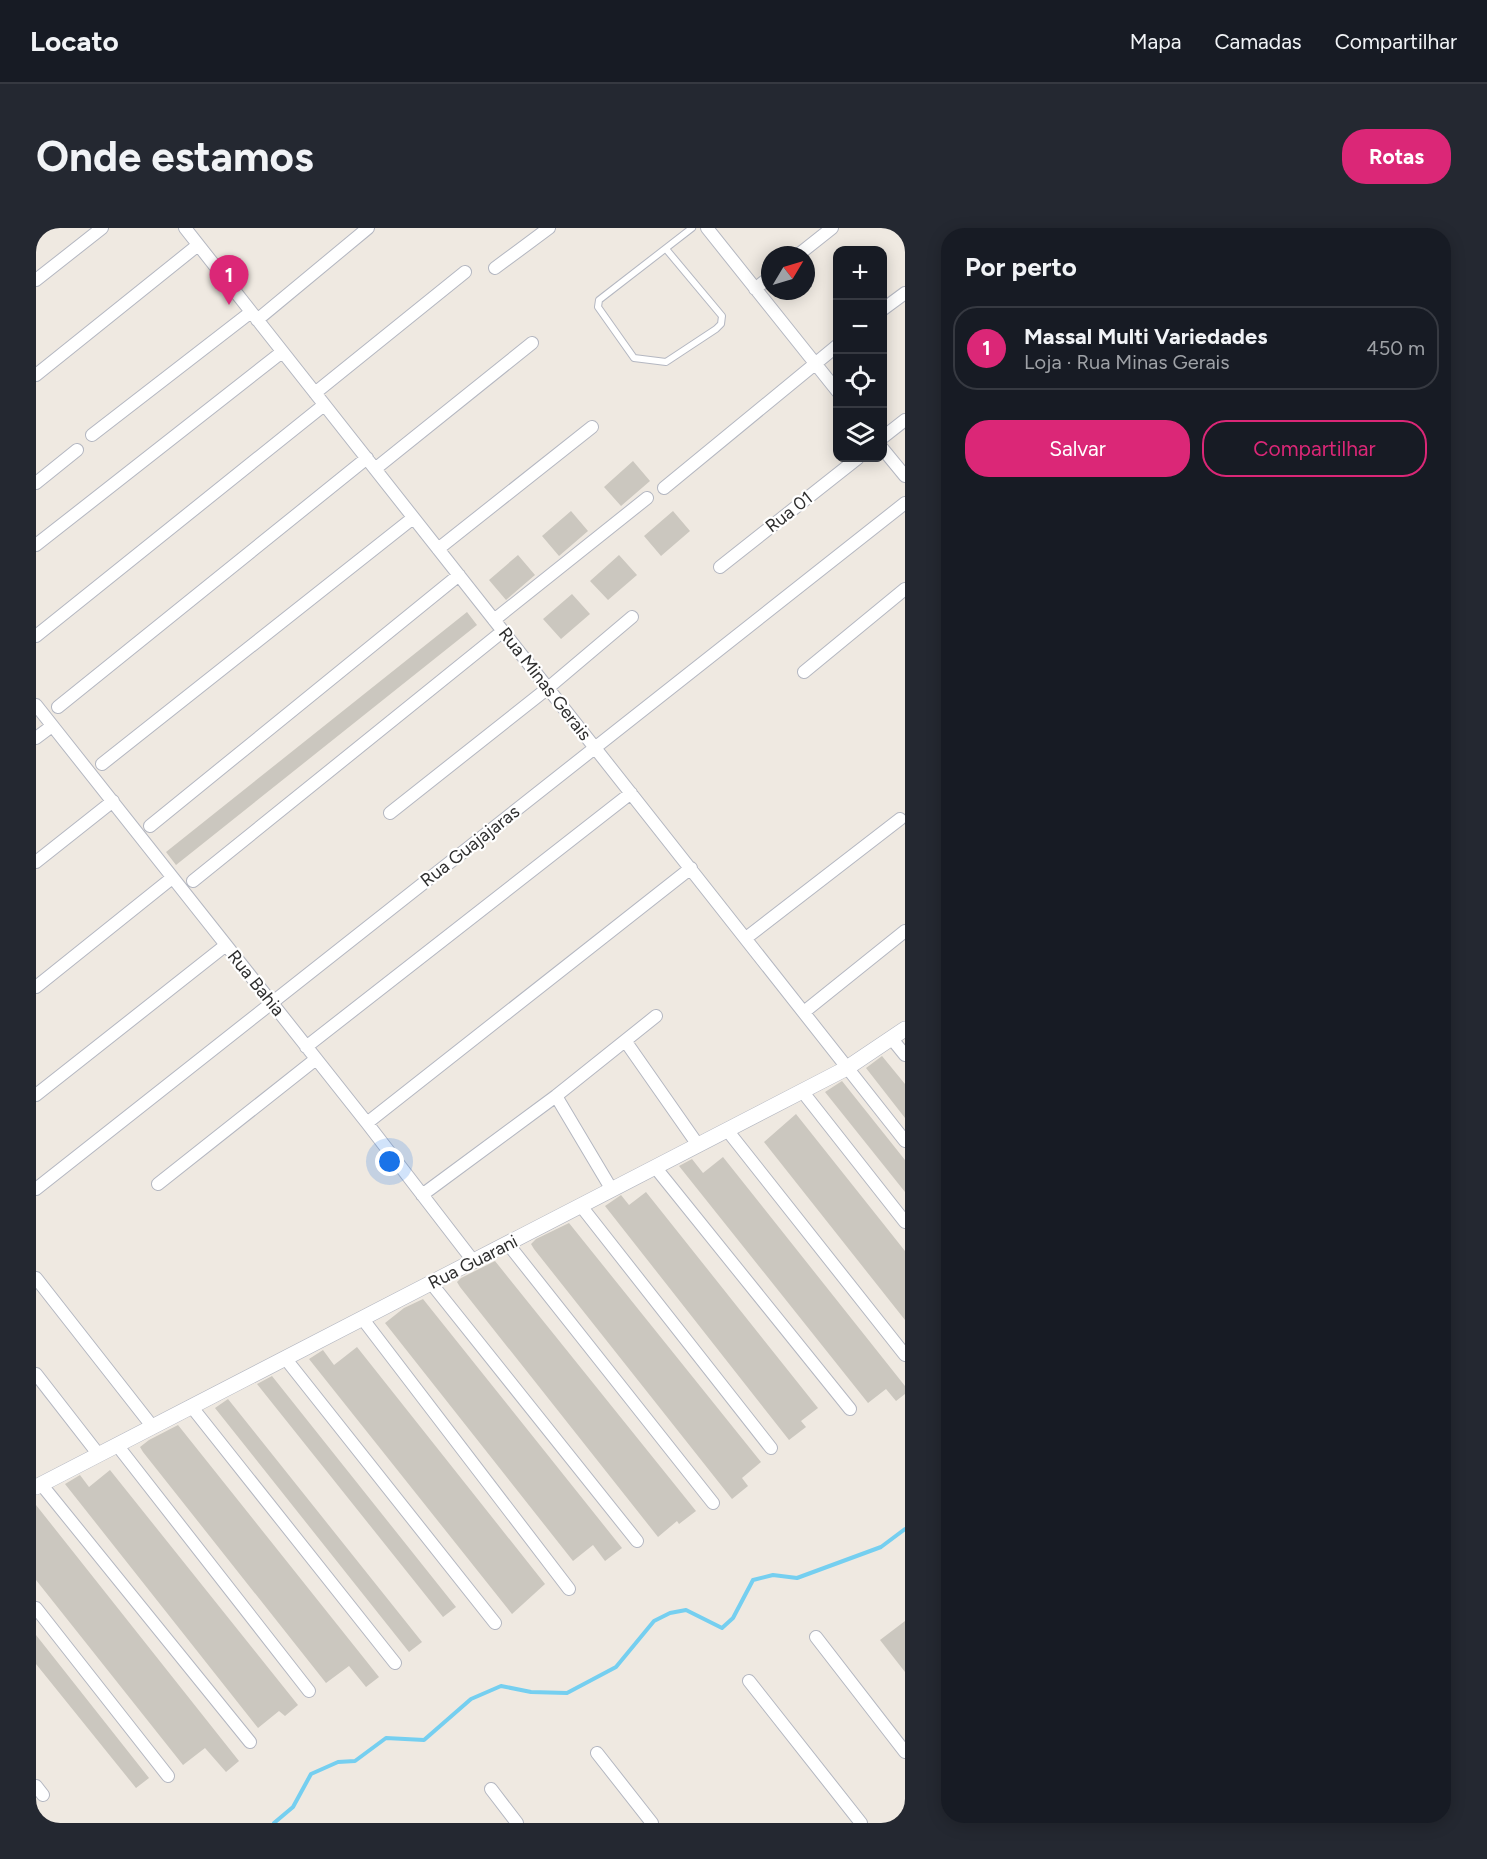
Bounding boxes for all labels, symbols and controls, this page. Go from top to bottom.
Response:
text: Locato [30,24,119,58]
text: Mapa [1130,29,1181,54]
text: Camadas [1214,29,1302,54]
text: Compartilhar [1335,29,1457,54]
button: Rotas [1342,129,1451,184]
text: Onde estamos [36,131,314,182]
north arrow [761,246,815,300]
map controls [833,246,887,462]
button: + [833,246,887,300]
text: Por perto [965,251,1077,283]
pin: 1 [210,256,248,305]
button: − [833,300,887,354]
text: Massal Multi Variedades [1024,323,1267,350]
text: 1 [982,336,991,360]
text: 450 m [1366,336,1425,360]
text: Loja · Rua Minas Gerais [1024,350,1230,374]
button: locate [833,354,887,408]
button: layers [833,408,887,462]
button: Salvar [965,420,1190,477]
button: Compartilhar [1202,420,1427,477]
street label: Rua 01 [761,487,817,537]
street label: Rua Minas Gerais [494,623,596,745]
street label: Rua Guajajaras [416,801,524,891]
street label: Rua Bahia [223,946,289,1020]
your location [375,1147,404,1176]
street label: Rua Guarani [425,1230,521,1294]

